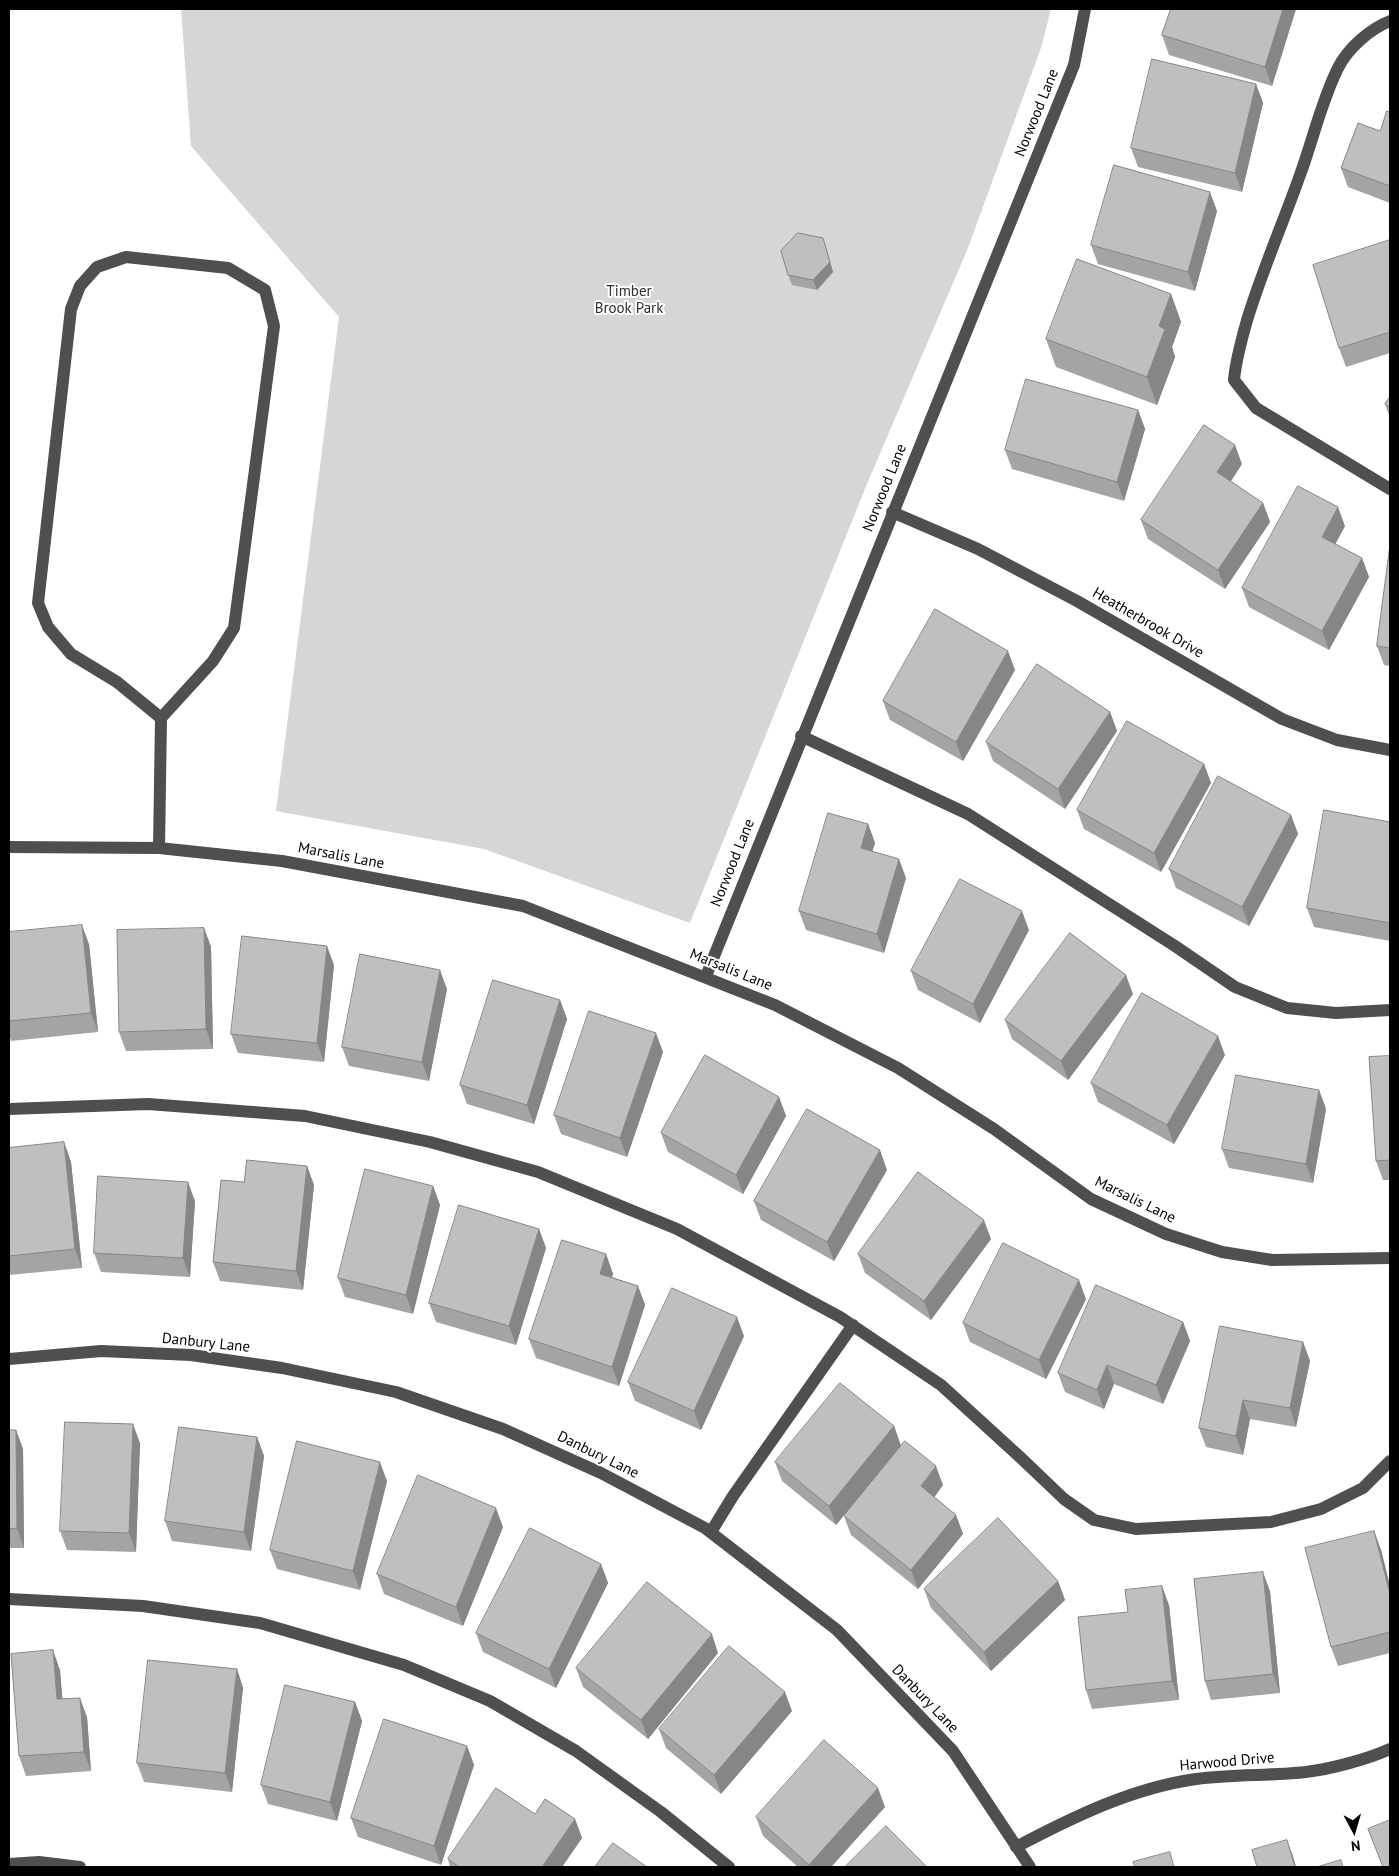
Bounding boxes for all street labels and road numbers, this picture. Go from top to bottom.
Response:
street label: Norwood Lane [1011,67,1063,159]
street label: Norwood Lane [859,442,911,534]
street label: Heatherbrook Drive [1089,584,1207,662]
street label: Norwood Lane [707,817,759,909]
street label: Marsalis Lane [296,839,386,873]
street label: Marsalis Lane [687,945,775,995]
street label: Marsalis Lane [1092,1173,1178,1227]
street label: Danbury Lane [161,1329,251,1357]
street label: Danbury Lane [554,1428,642,1482]
street label: Danbury Lane [888,1661,962,1737]
street label: Harwood Drive [1179,1749,1275,1775]

